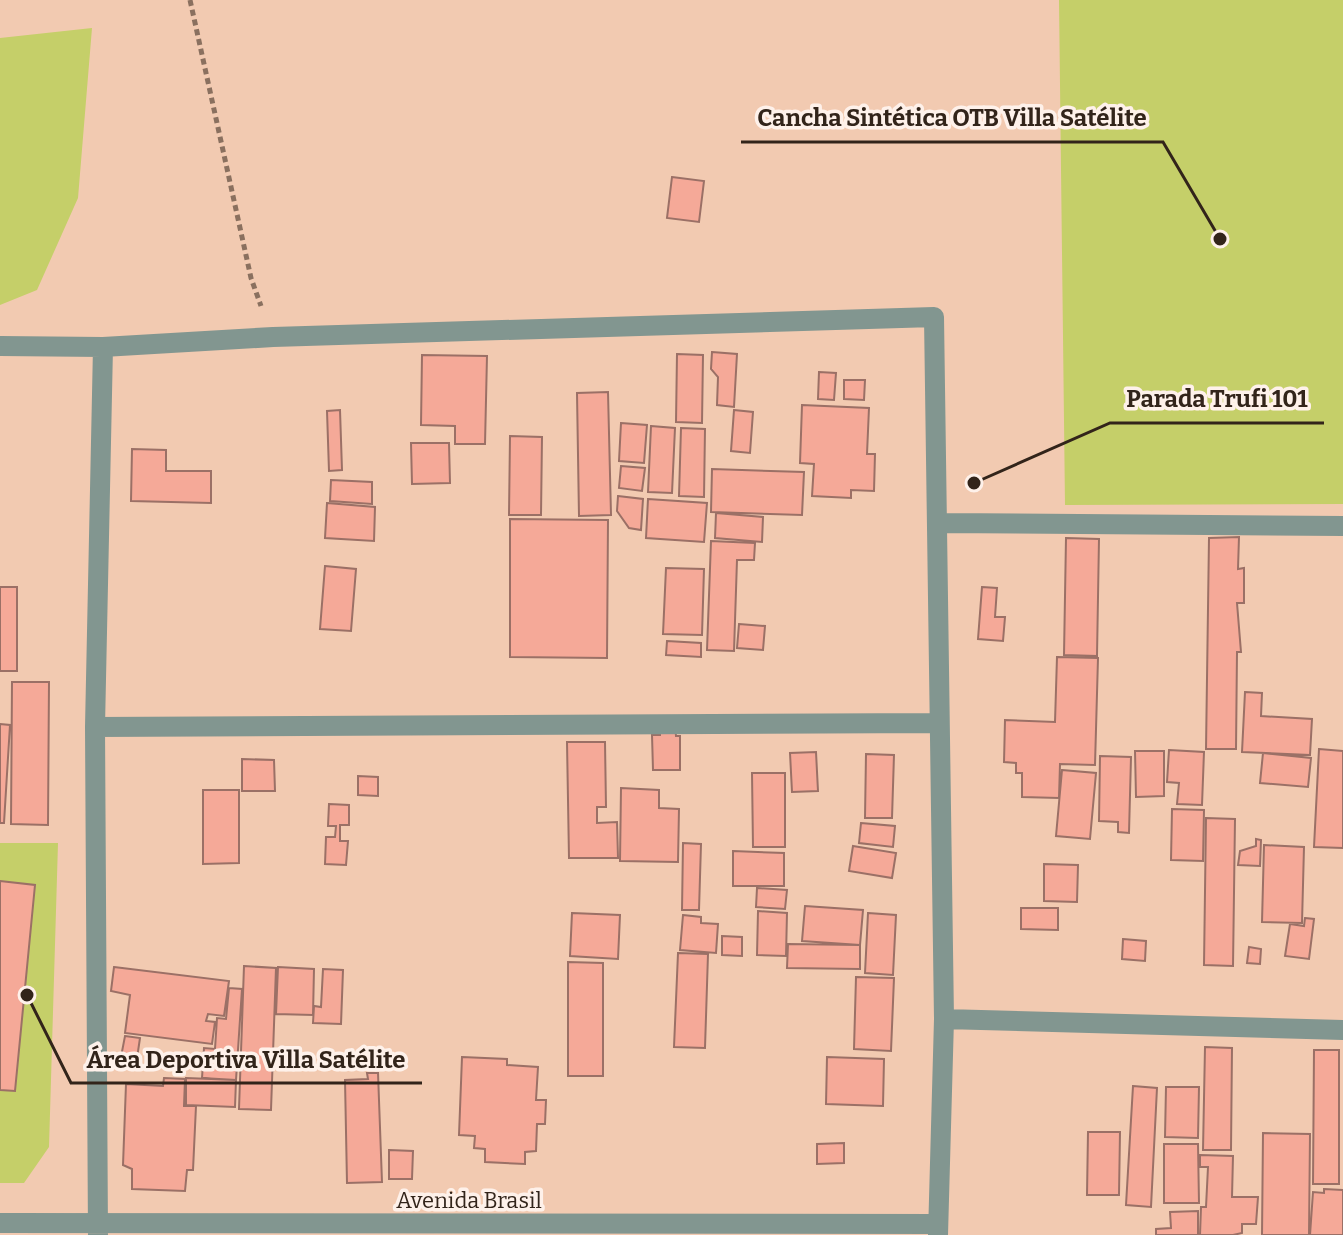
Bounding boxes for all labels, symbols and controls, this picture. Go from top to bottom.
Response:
callout: Cancha Sintética OTB Villa Satélite [741,94,1163,142]
text: Cancha Sintética OTB Villa Satélite [757,104,1147,132]
callout: Parada Trufi 101 [1110,375,1324,423]
text: Parada Trufi 101 [1126,385,1308,413]
callout: Área Deportiva Villa Satélite [71,1035,422,1083]
text: Área Deportiva Villa Satélite [86,1044,406,1074]
street label: Avenida Brasil [396,1187,542,1214]

